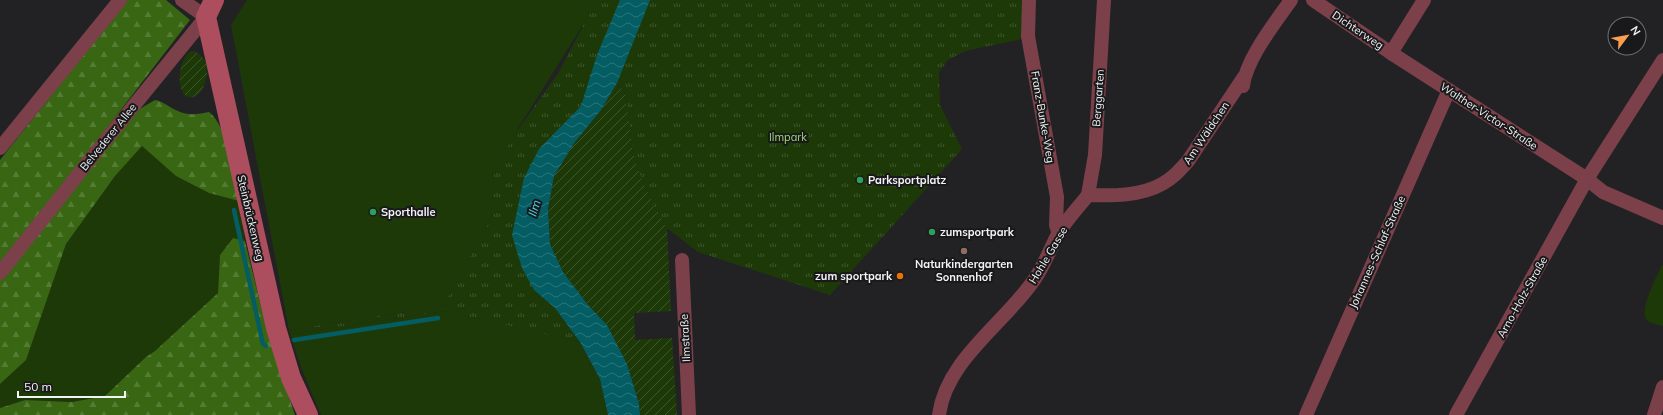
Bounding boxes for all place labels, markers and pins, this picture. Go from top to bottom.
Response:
place label: Parksportplatz [868,173,947,187]
marker: Parksportplatz [855,175,865,185]
place label: Sporthalle [381,205,435,219]
marker: Sporthalle [368,207,378,217]
place label: zumsportpark [940,225,1015,239]
marker: zumsportpark [927,227,937,237]
marker: Naturkindergarten Sonnenhof [959,246,969,256]
place label: Naturkindergarten Sonnenhof [915,257,1013,284]
place label: zum sportpark [815,269,893,283]
marker: zum sportpark [895,271,905,281]

